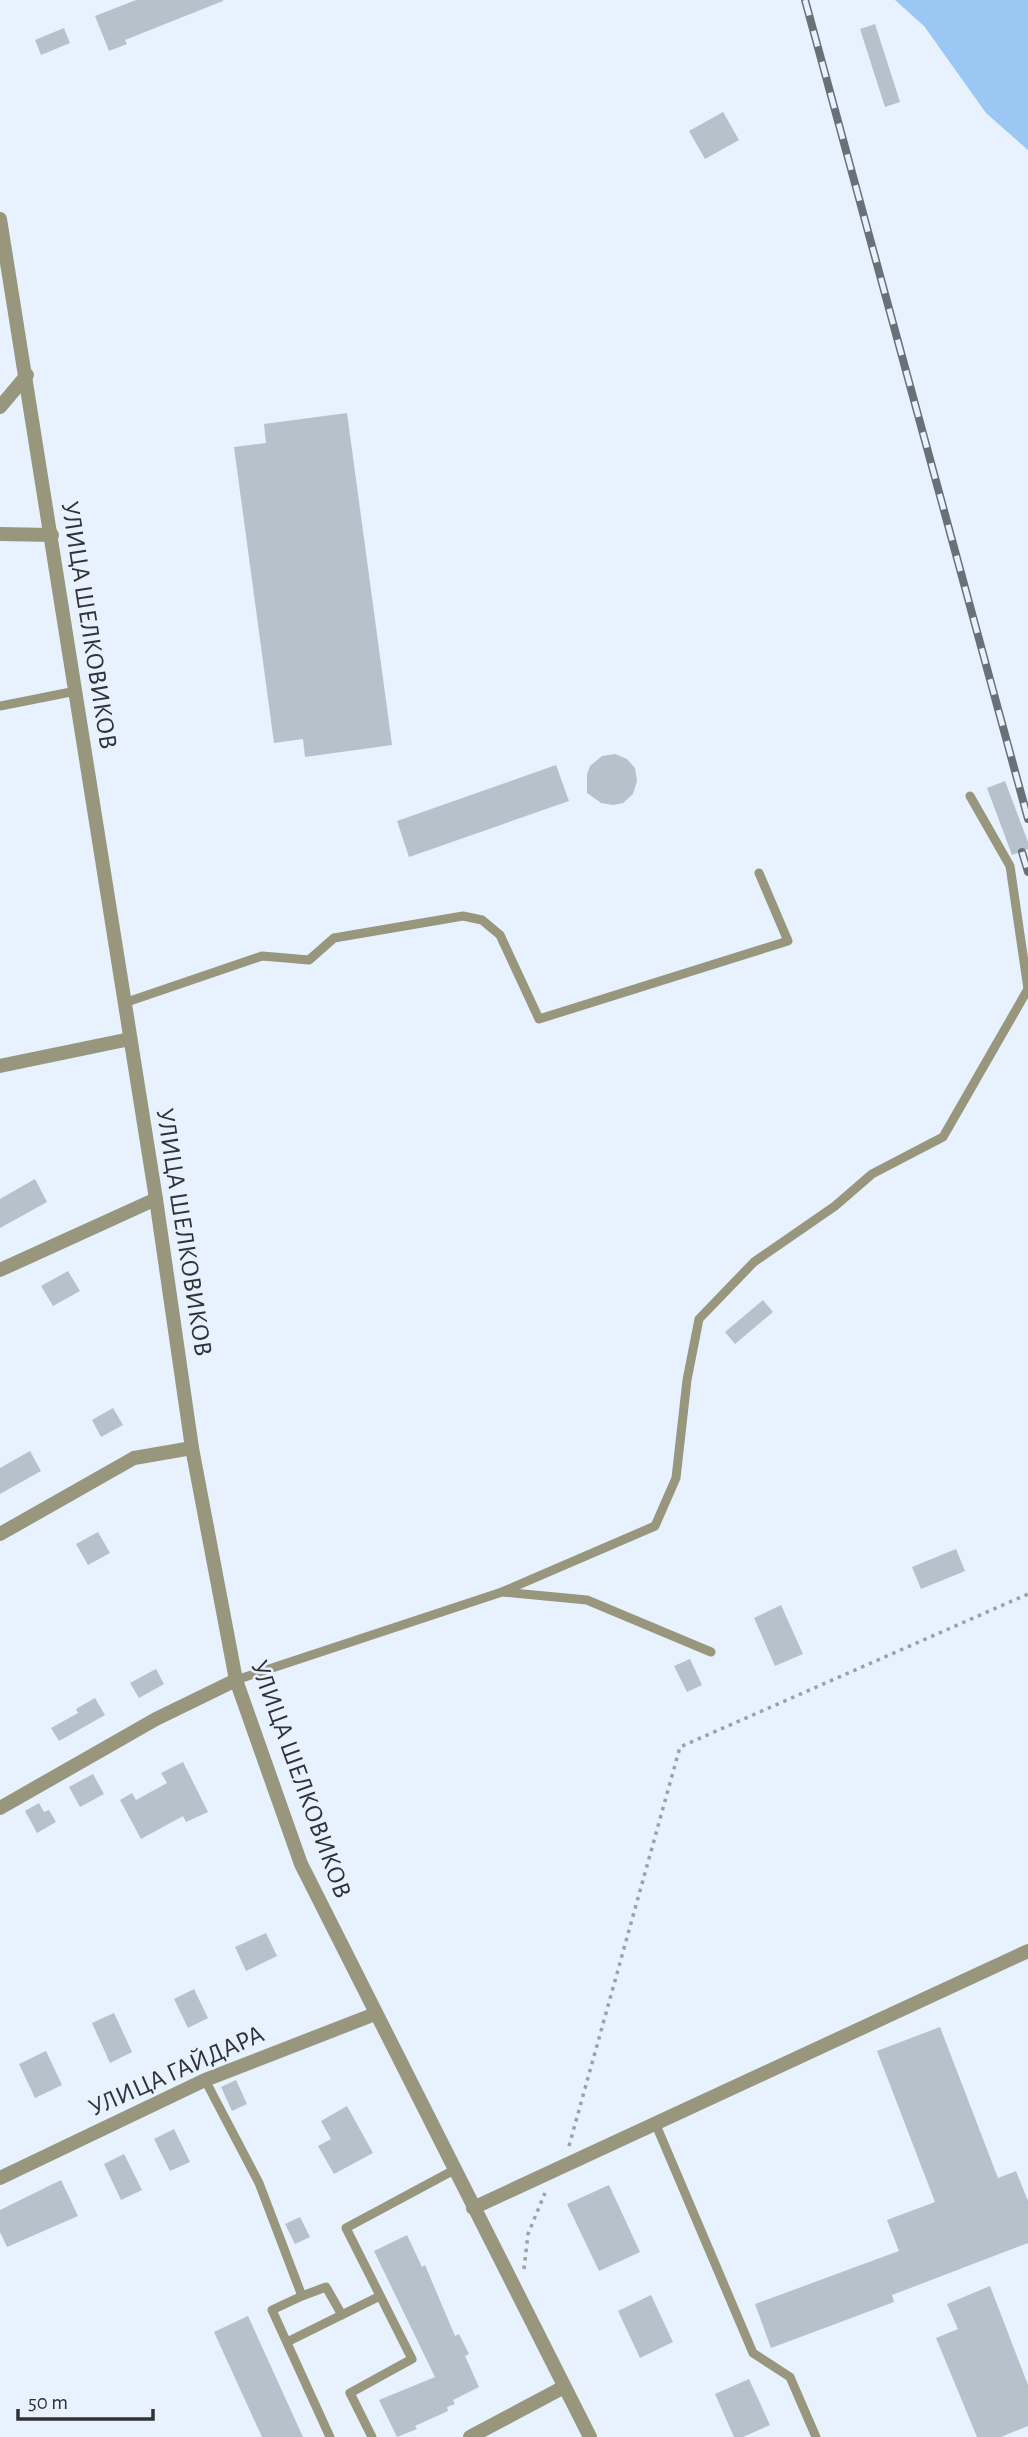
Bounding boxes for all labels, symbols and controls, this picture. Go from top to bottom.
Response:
street label: УЛИЦА ШЕЛКОВИКОВ [57,499,121,751]
street label: УЛИЦА ШЕЛКОВИКОВ [152,1106,216,1358]
street label: УЛИЦА ШЕЛКОВИКОВ [246,1657,356,1902]
street label: УЛИЦА ГАЙДАРА [85,2021,268,2121]
scale bar [18,2378,152,2422]
text: 50 m [28,2392,68,2413]

